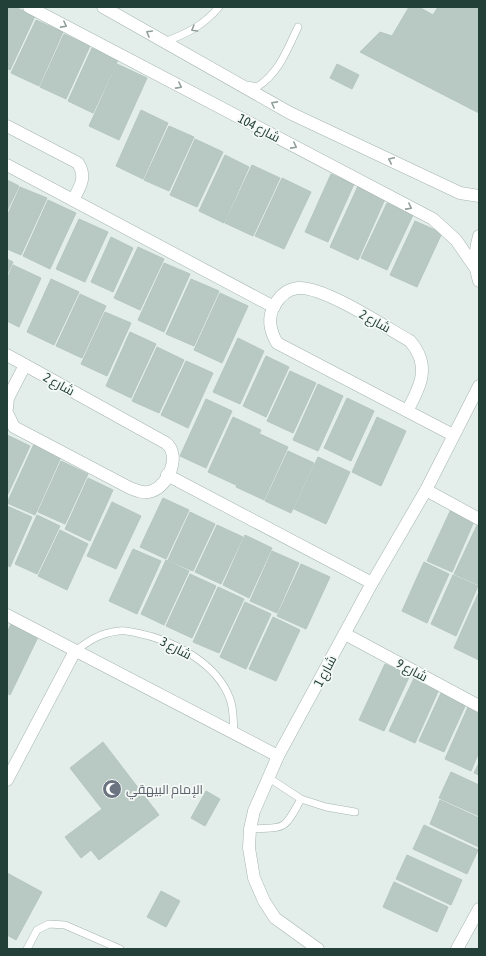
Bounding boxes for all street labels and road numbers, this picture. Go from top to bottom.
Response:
street label: شارع 104 [235,111,283,146]
street label: شارع 2 [356,306,393,336]
street label: شارع 2 [40,369,77,399]
street label: شارع 3 [157,634,194,663]
street label: شارع 1 [311,653,340,690]
street label: شارع 9 [393,656,430,685]

